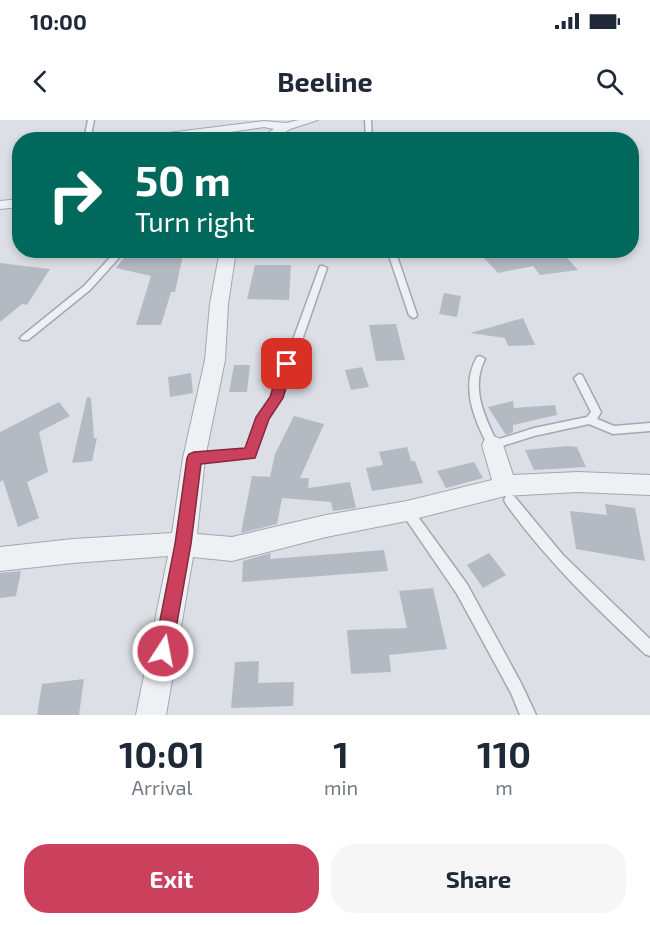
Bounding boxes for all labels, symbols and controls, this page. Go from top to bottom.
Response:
text: 10:00 [30,8,87,34]
icon: back [24,65,57,98]
text: Beeline [277,65,373,97]
icon: search [593,65,626,98]
text: 50 m [135,154,231,204]
icon: right [36,156,114,234]
text: Turn right [135,205,255,237]
pin [261,338,312,389]
icon: arrive [270,347,303,380]
position arrow [131,619,195,683]
text: 10:01 [119,732,205,775]
text: 1 [333,732,349,775]
text: 110 [477,732,531,775]
text: Arrival [132,775,192,799]
text: min [324,775,358,799]
text: m [495,775,513,799]
button: Exit [24,844,319,913]
button: Share [331,844,626,913]

